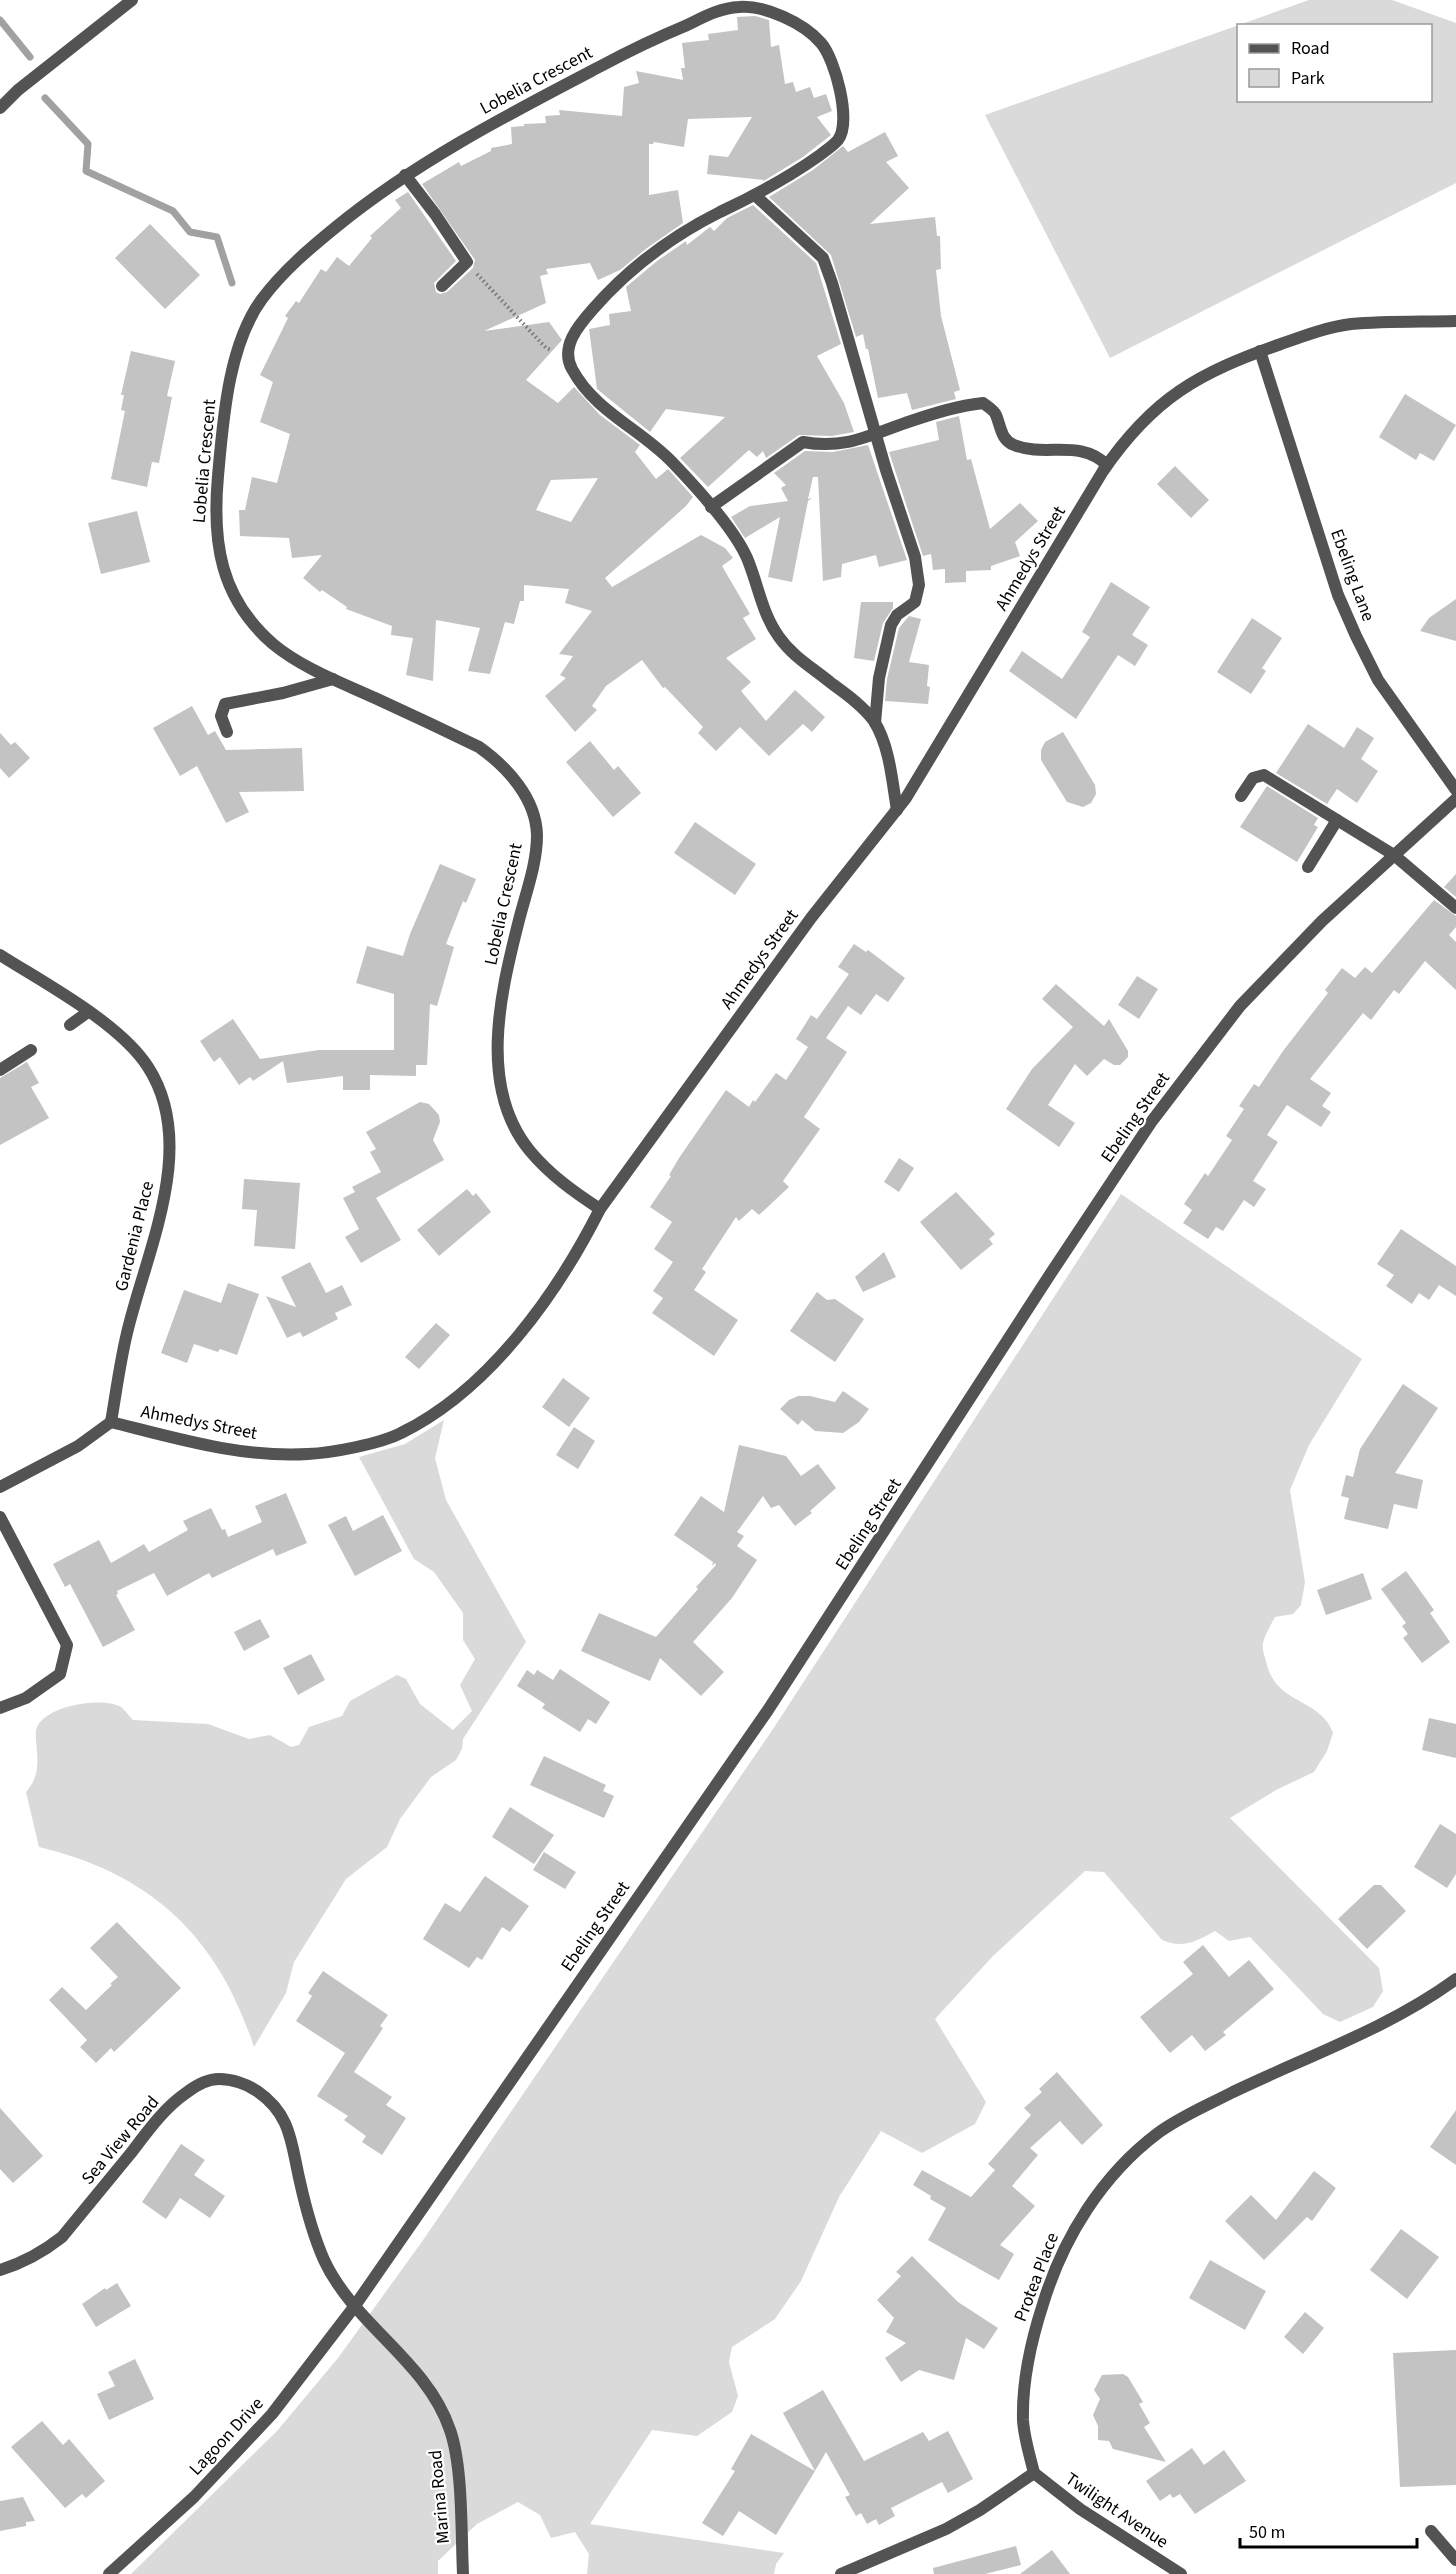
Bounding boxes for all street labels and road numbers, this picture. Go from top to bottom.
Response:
street label: Lobelia Crescent [475,40,597,121]
street label: Lobelia Crescent [187,398,222,524]
street label: Ahmedys Street [989,501,1072,615]
street label: Ebeling Lane [1324,526,1381,625]
street label: Lobelia Crescent [478,841,529,968]
street label: Ahmedys Street [715,904,804,1014]
street label: Ebeling Street [1095,1067,1176,1167]
street label: Gardenia Place [109,1178,160,1294]
street label: Ahmedys Street [139,1399,259,1446]
street label: Ebeling Street [829,1473,907,1575]
street label: Ebeling Street [555,1876,636,1976]
street label: Sea View Road [76,2091,165,2190]
street label: Protea Place [1008,2229,1065,2325]
street label: Lagoon Drive [184,2392,269,2481]
street label: Marina Road [423,2449,456,2545]
street label: Twilight Avenue [1060,2467,1173,2554]

